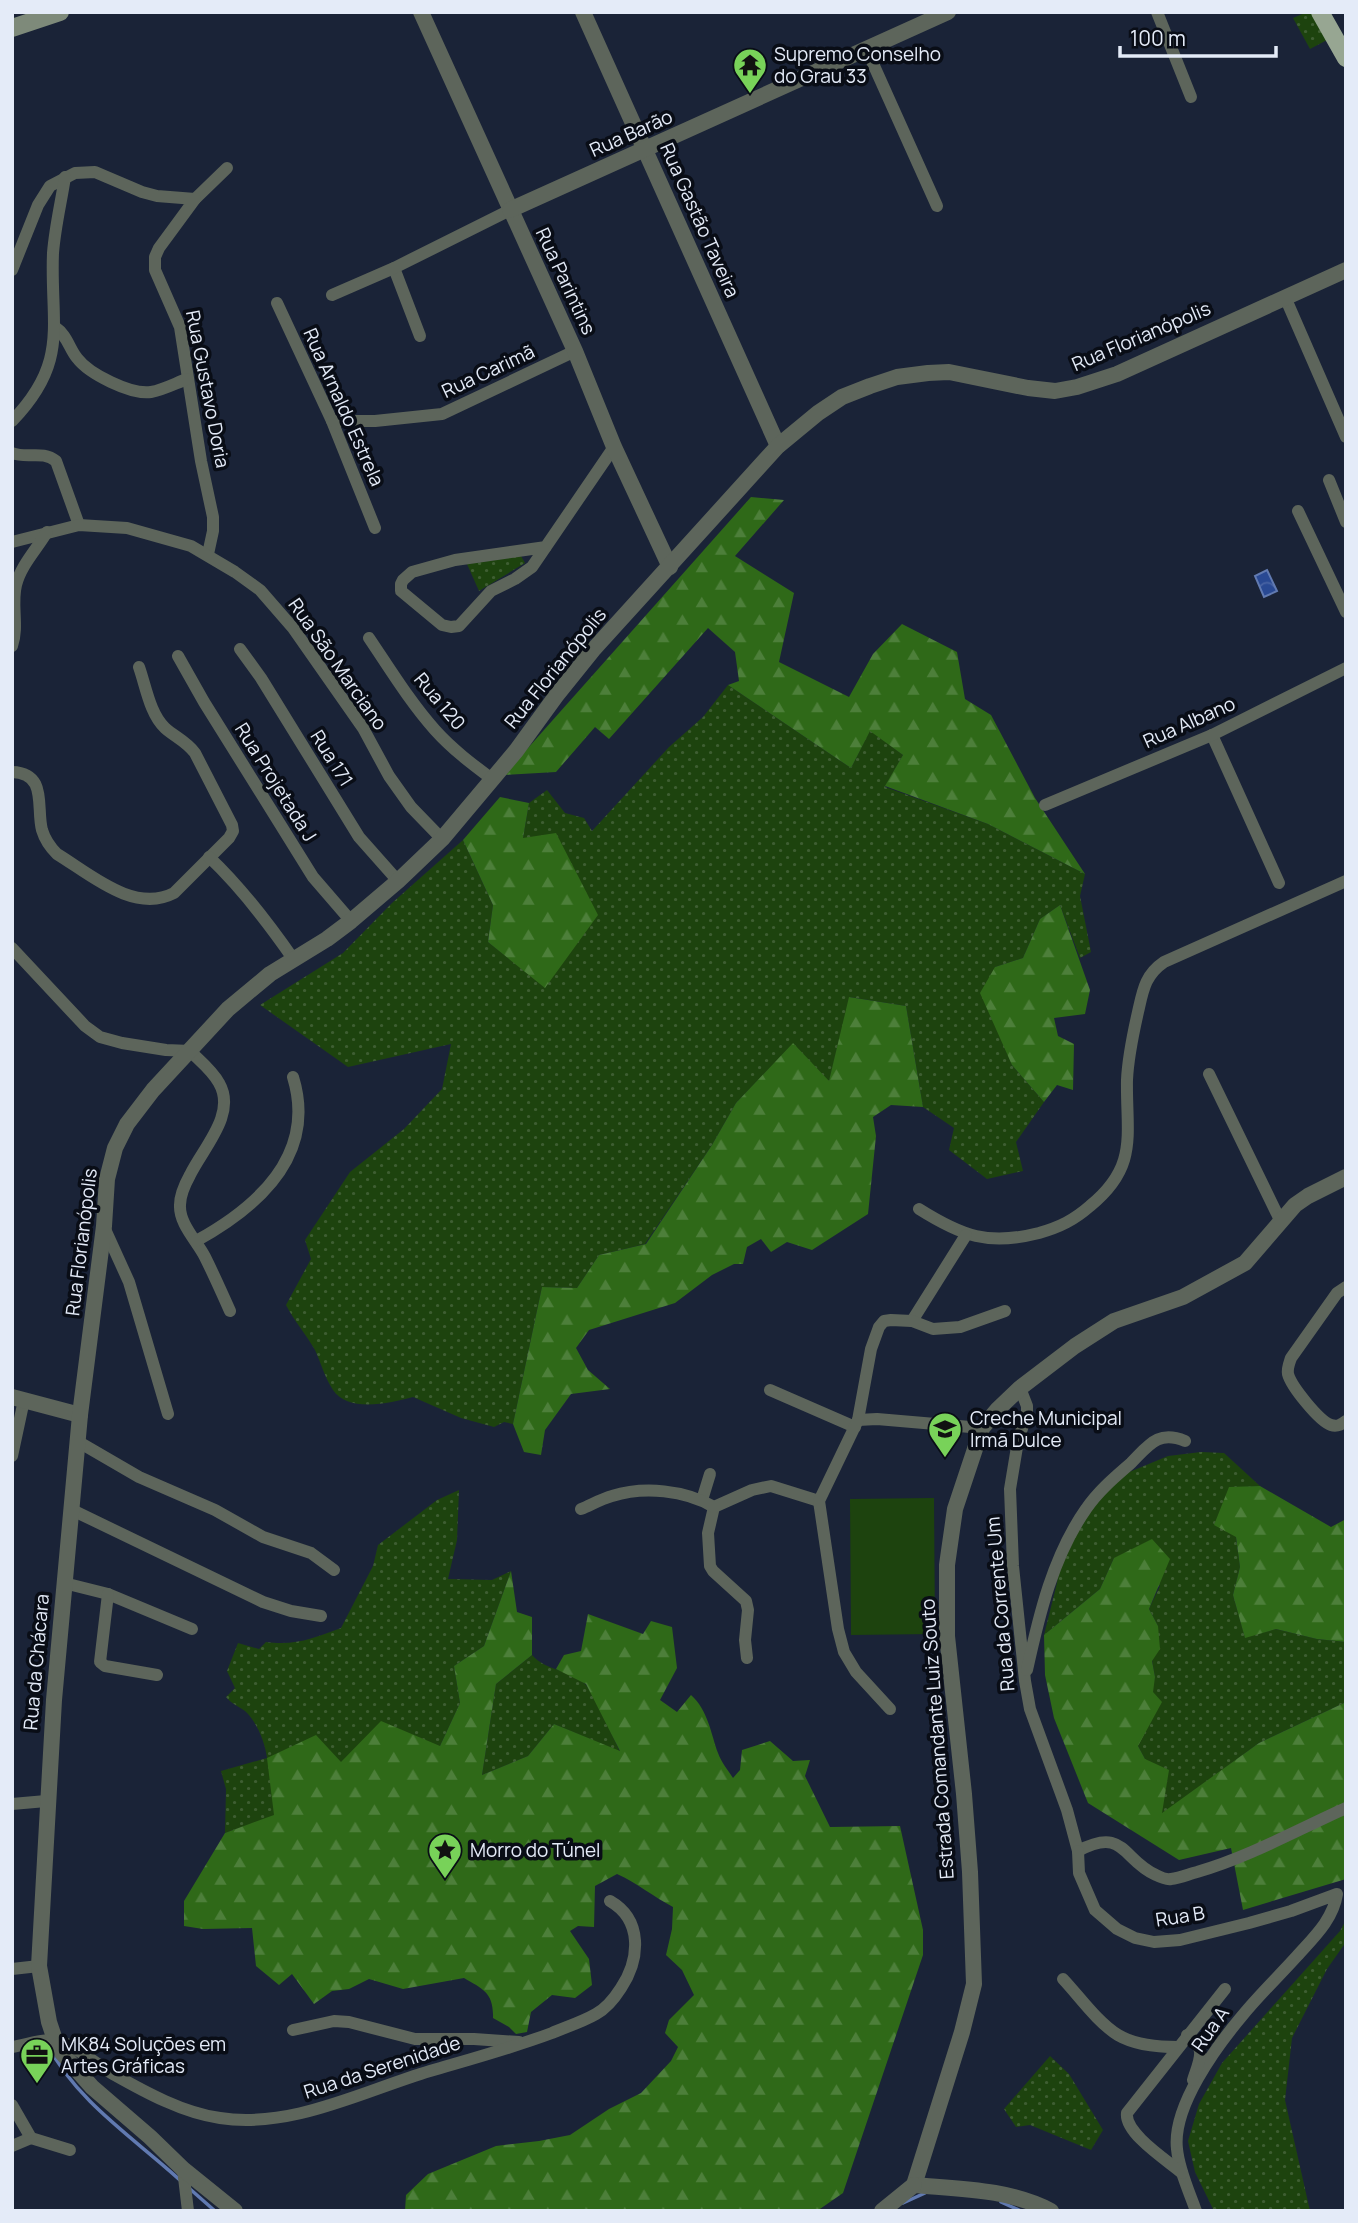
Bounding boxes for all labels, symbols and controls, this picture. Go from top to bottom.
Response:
scale bar [1120,14,1276,58]
text: 100 m [1130,24,1186,52]
place label: Supremo Conselho do Grau 33 [774,41,941,89]
temple icon: Supremo Conselho do Grau 33 [731,46,769,95]
street label: Rua Barão [585,103,677,163]
street label: Rua Gastão Taveira [654,139,746,301]
street label: Rua Parintins [530,223,602,339]
street label: Rua Florianópolis [1068,295,1214,377]
street label: Rua Gustavo Doria [180,308,236,470]
street label: Rua Arnaldo Estrela [298,324,390,490]
street label: Rua Carimã [437,338,539,404]
street label: Rua São Marciano [283,593,393,735]
street label: Rua Florianópolis [498,602,612,734]
street label: Rua 120 [408,667,472,735]
street label: Rua Albano [1139,690,1239,754]
street label: Rua Projetada J [229,718,323,846]
street label: Rua 171 [305,725,359,791]
street label: Rua Florianópolis [59,1167,103,1317]
place label: Creche Municipal Irmã Dulce [970,1405,1122,1453]
school or university icon: Creche Municipal Irmã Dulce [926,1410,964,1459]
street label: Rua da Corrente Um [979,1516,1021,1692]
street label: Rua da Chácara [17,1593,55,1731]
street label: Estrada Comandante Luiz Souto [914,1598,960,1880]
place icon: Morro do Túnel [426,1831,464,1880]
place label: Morro do Túnel [470,1837,601,1863]
street label: Rua B [1154,1899,1207,1933]
street label: Rua A [1185,2001,1235,2057]
street label: Rua da Serenidade [300,2029,464,2105]
place label: MK84 Soluções em Artes Gráficas [61,2031,226,2079]
office icon: MK84 Soluções em Artes Gráficas [18,2036,56,2085]

